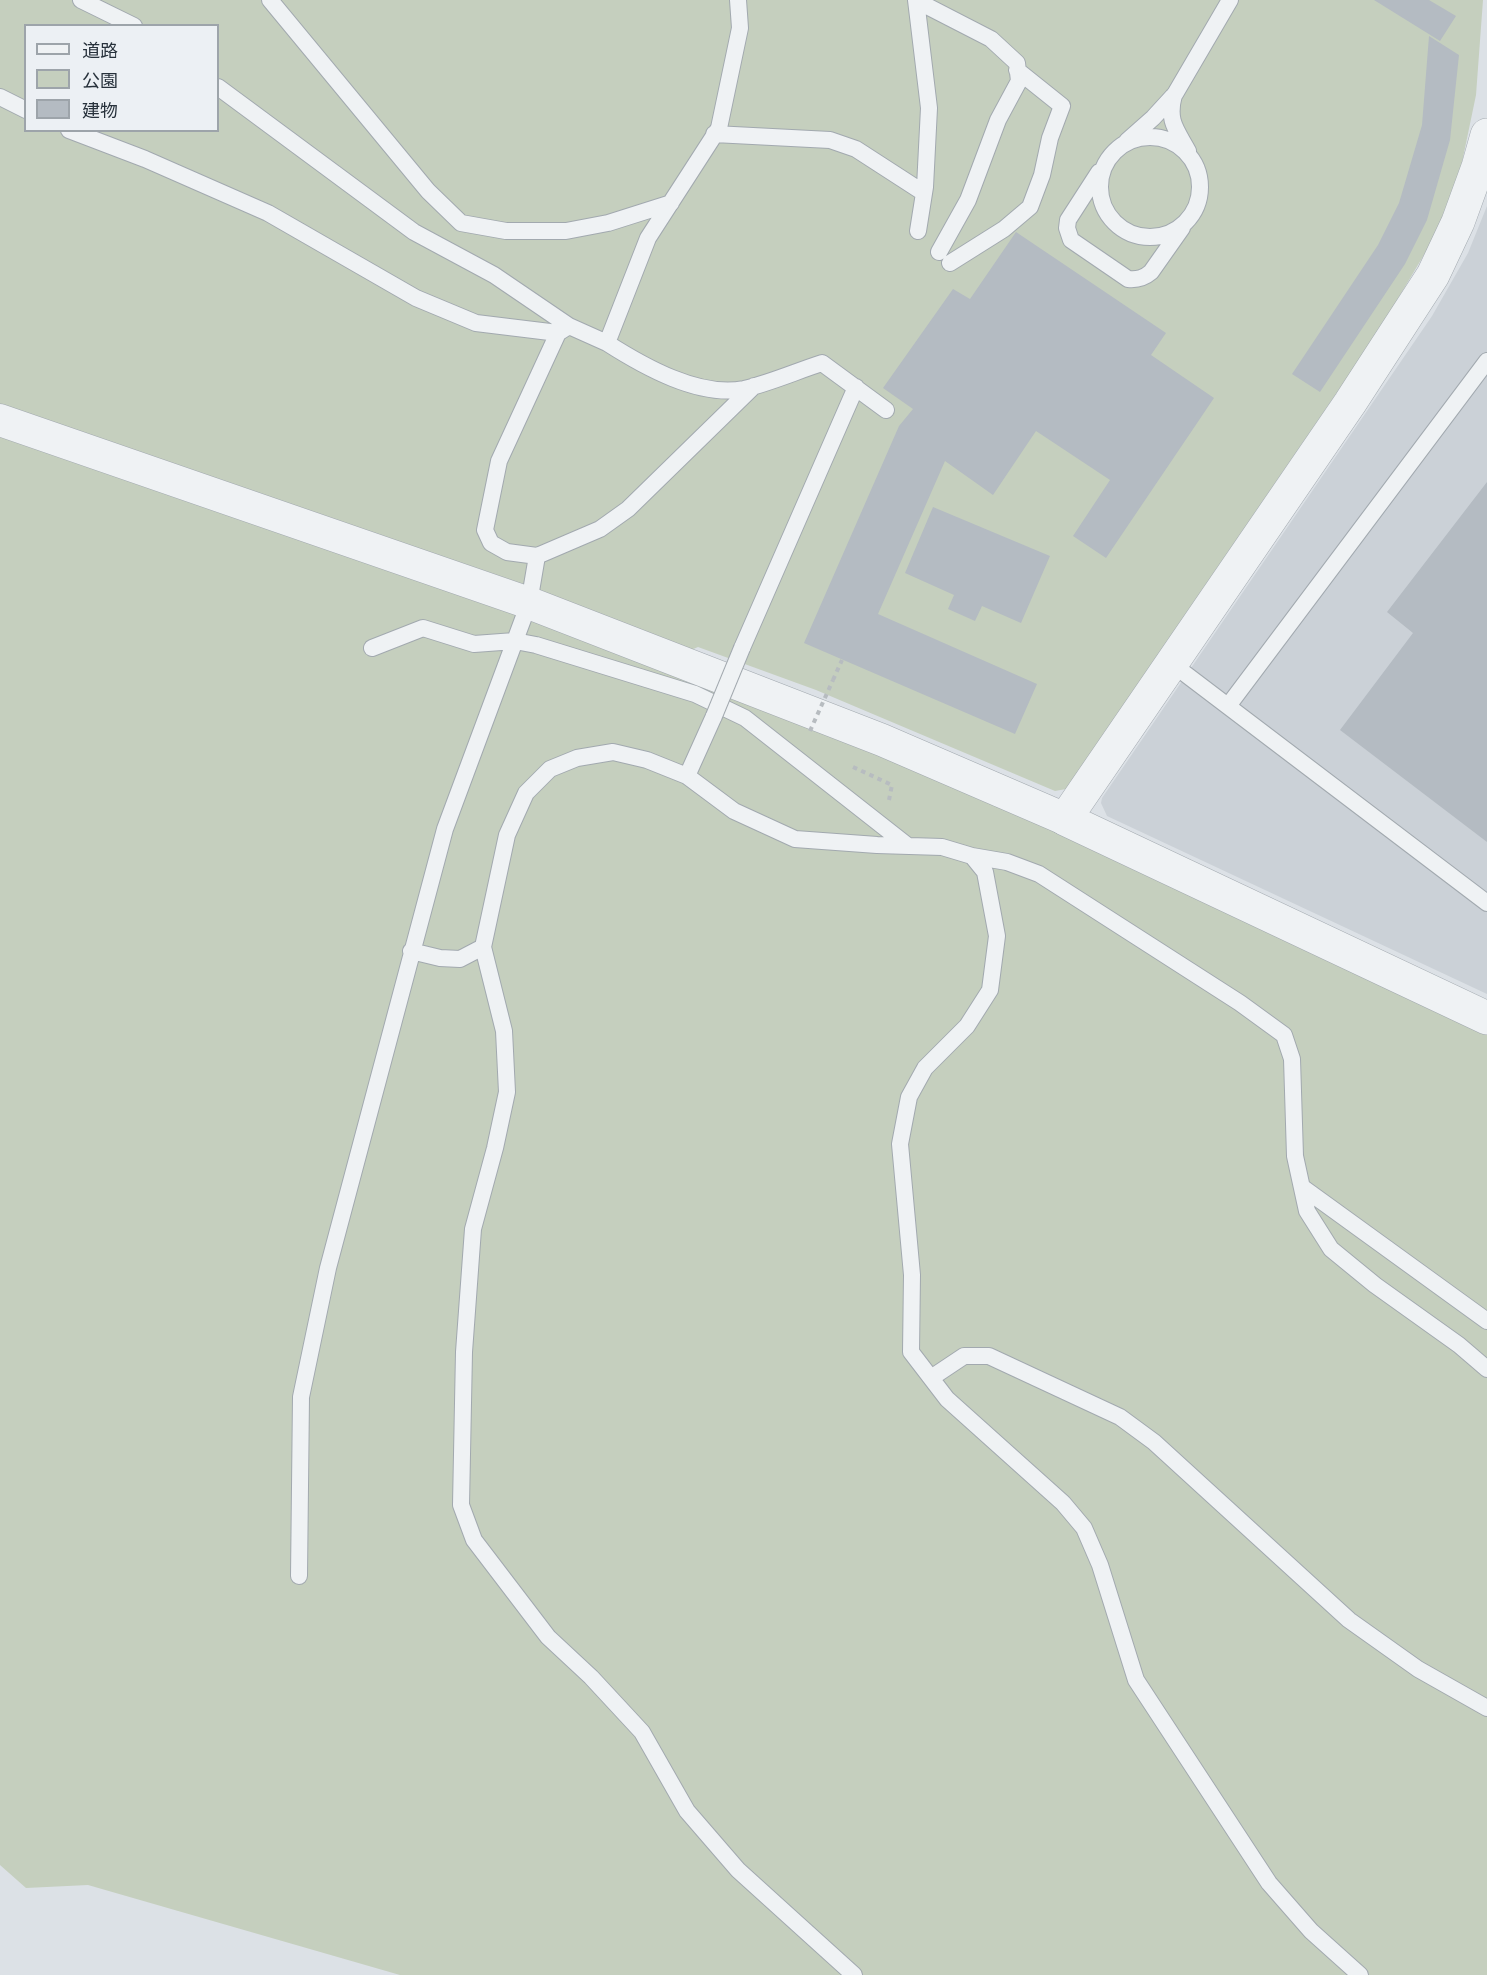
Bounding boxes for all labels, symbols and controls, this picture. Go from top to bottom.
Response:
legend [24,24,219,132]
text: 道路 [82,38,118,62]
text: 公園 [82,68,118,92]
text: 建物 [82,98,118,122]

